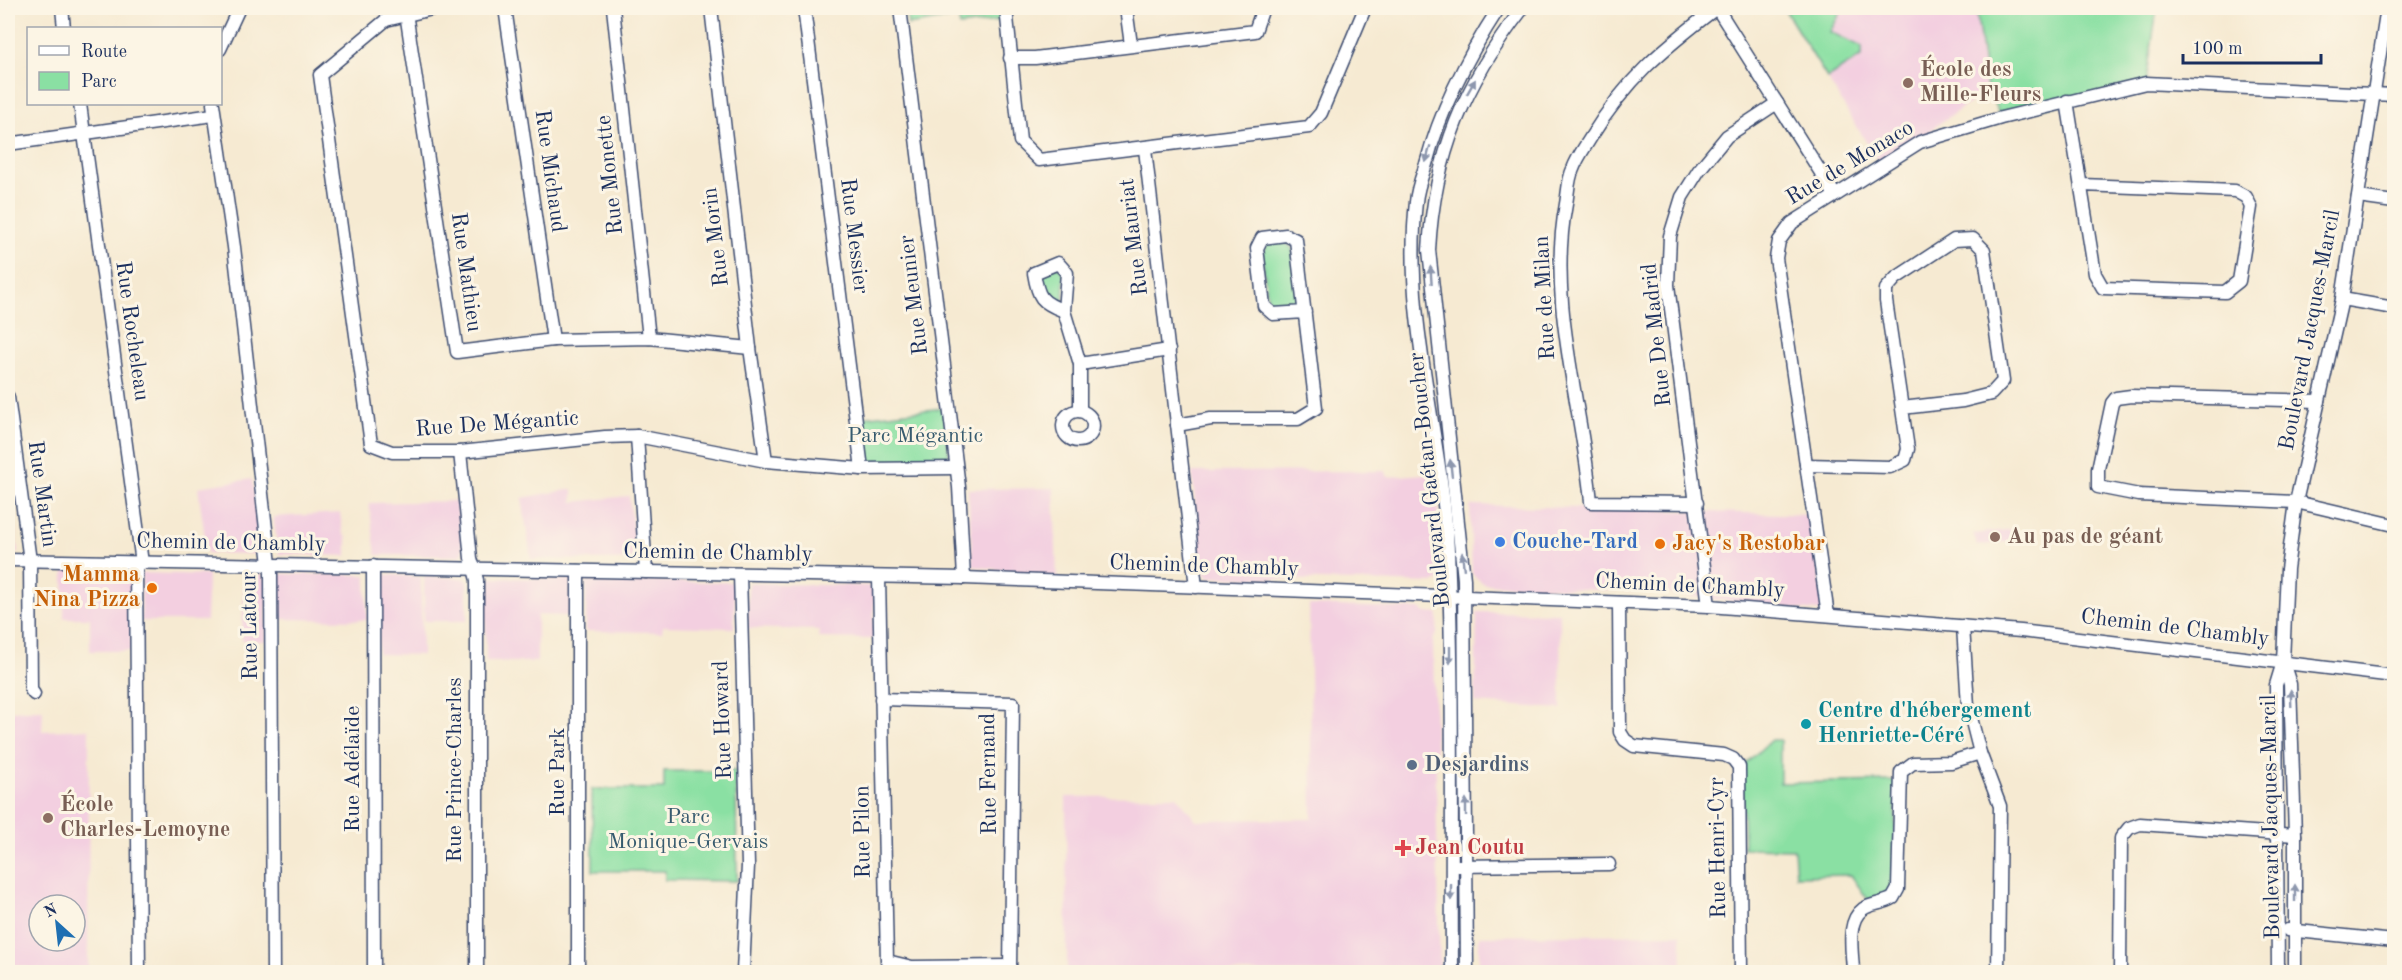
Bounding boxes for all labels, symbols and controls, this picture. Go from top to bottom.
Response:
legend [27,27,222,105]
scale bar [2183,27,2321,65]
text: 100 m [2192,40,2243,58]
text: Route [81,43,127,61]
place label: École des Mille-Fleurs [1920,54,2041,106]
text: Parc [81,73,117,91]
marker: École des Mille-Fleurs [1901,76,1915,90]
one-way arrow [1466,79,1477,95]
street label: Rue Michaud [530,108,570,234]
street label: Rue Monette [593,114,627,236]
street label: Rue de Monaco [1783,116,1917,210]
one-way arrow [1423,145,1432,163]
street label: Rue Messier [836,177,872,295]
street label: Rue Mauriat [1116,177,1152,297]
street label: Rue Morin [699,186,733,288]
street label: Boulevard Jacques-Marcil [2276,208,2344,452]
street label: Rue Mathieu [447,211,485,333]
street label: Rue Meunier [896,234,932,356]
street label: Rue de Milan [1531,235,1559,361]
street label: Rue Rocheleau [111,260,153,402]
street label: Rue De Madrid [1639,262,1675,408]
one-way arrow [1426,265,1435,284]
street label: Boulevard Gaétan-Boucher [1406,351,1454,609]
street label: Rue De Mégantic [415,407,579,441]
park label: Parc Mégantic [847,425,983,447]
street label: Rue Martin [24,439,60,549]
one-way arrow [1447,459,1456,478]
place label: Au pas de géant [2007,526,2163,548]
street label: Chemin de Chambly [136,530,326,556]
marker: Au pas de géant [1988,530,2002,544]
place label: Couche-Tard [1512,531,1638,553]
place label: Jacy's Restobar [1672,533,1825,555]
marker: Couche-Tard [1493,535,1507,549]
marker: Jacy's Restobar [1653,537,1667,551]
street label: Chemin de Chambly [623,540,813,566]
street label: Chemin de Chambly [1109,552,1300,580]
one-way arrow [1458,552,1468,571]
place label: Mamma Nina Pizza [34,564,140,611]
street label: Chemin de Chambly [1595,570,1786,602]
street label: Rue Latour [238,571,262,681]
marker: Mamma Nina Pizza [145,581,159,595]
street label: Chemin de Chambly [2079,606,2271,651]
one-way arrow [1445,645,1455,664]
street label: Rue Howard [710,660,736,780]
street label: Rue Prince-Charles [444,677,466,863]
one-way arrow [2286,689,2295,708]
street label: Boulevard Jacques-Marcil [2258,694,2284,940]
place label: Centre d'hébergement Henriette-Céré [1818,700,2031,747]
street label: Rue Adélaïde [342,706,364,832]
street label: Rue Fernand [977,713,1001,835]
marker: Centre d'hébergement Henriette-Céré [1799,717,1813,731]
street label: Rue Park [547,727,569,817]
place label: Desjardins [1424,754,1529,776]
marker: Desjardins [1405,758,1419,772]
street label: Rue Henri-Cyr [1706,777,1730,919]
street label: Rue Pilon [851,785,875,879]
place label: École Charles-Lemoyne [60,789,230,841]
one-way arrow [1461,797,1471,816]
park label: Parc Monique-Gervais [608,806,768,853]
marker: École Charles-Lemoyne [41,811,55,825]
place label: Jean Coutu [1415,837,1525,859]
marker: Jean Coutu [1396,841,1410,855]
one-way arrow [1446,882,1456,901]
one-way arrow [2290,884,2300,903]
north arrow [27,893,87,953]
text: N [42,901,61,921]

